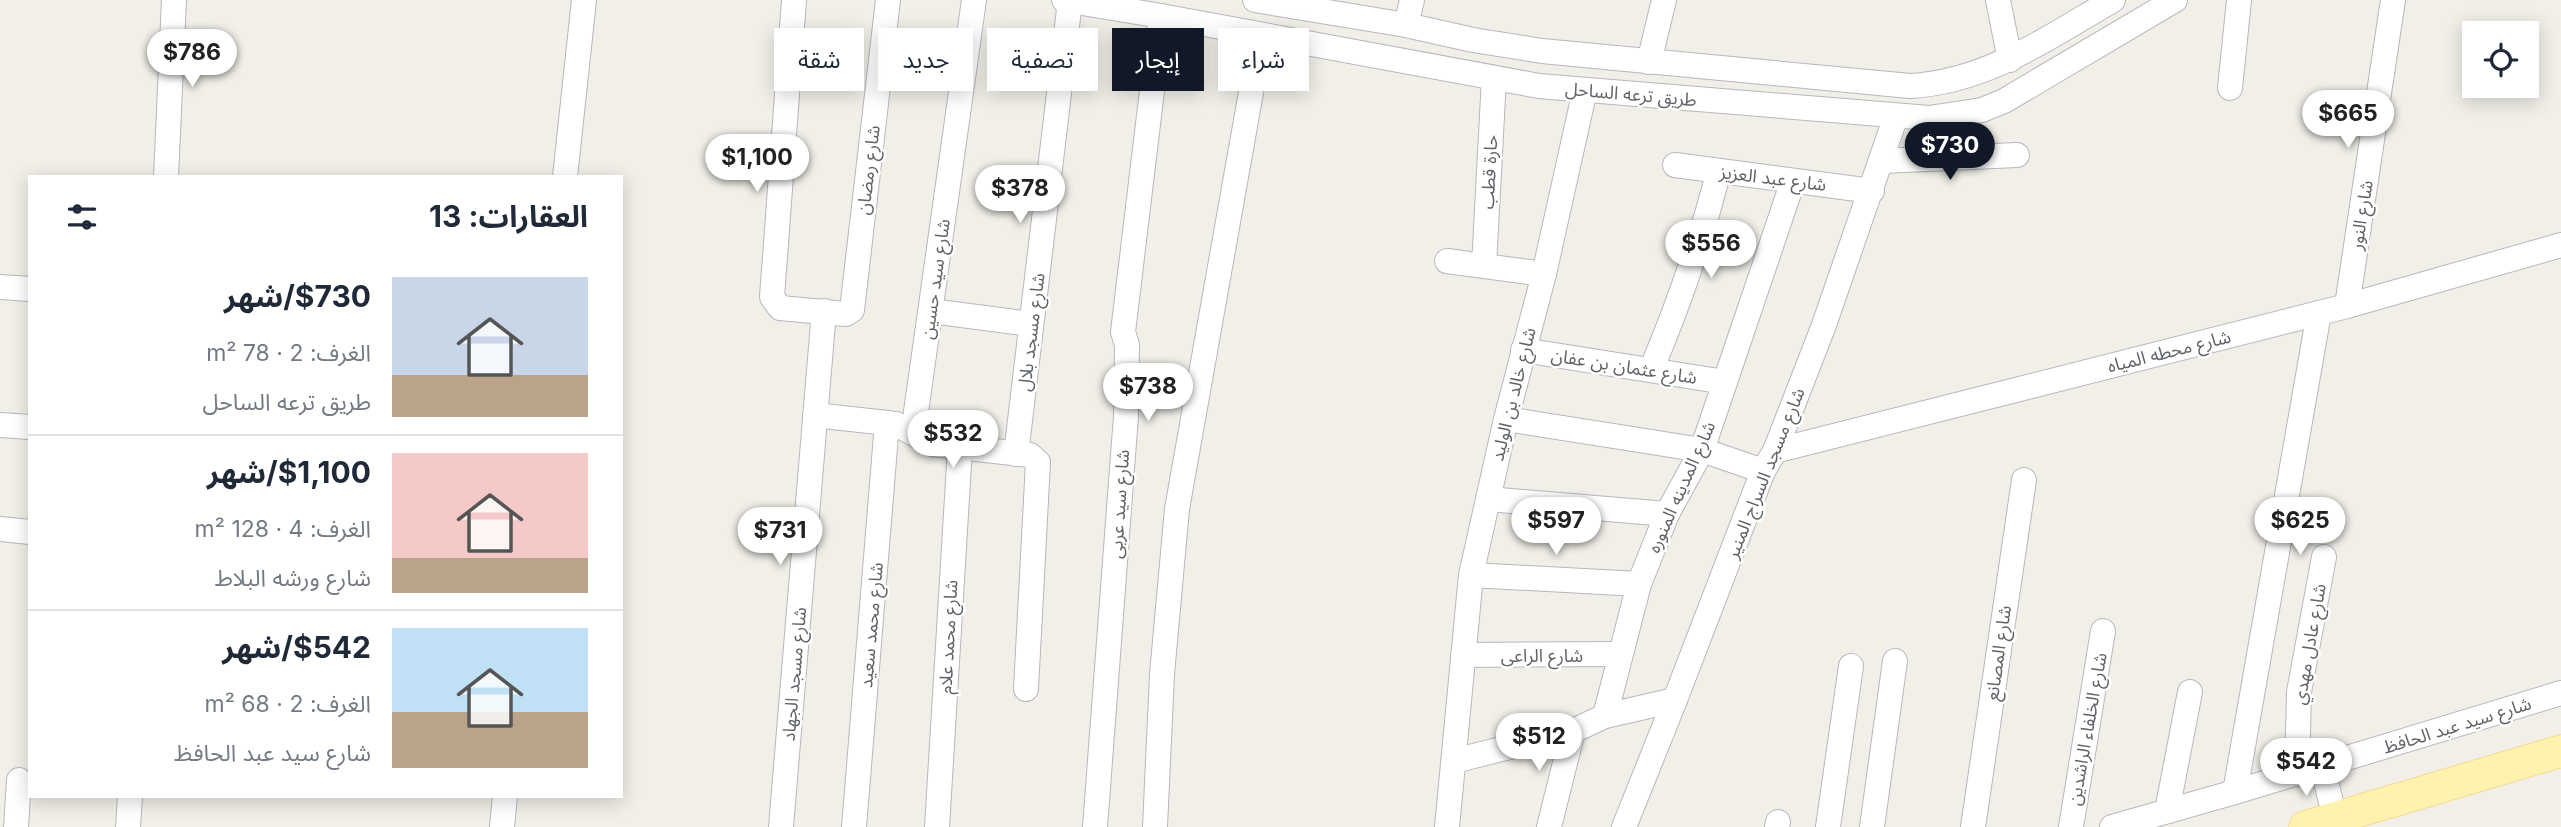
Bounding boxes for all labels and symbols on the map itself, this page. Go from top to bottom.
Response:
pin: $786 [151,29,233,89]
street label: طريق ترعه الساحل [1564,78,1698,111]
pin: $665 [2307,90,2389,150]
pin: $730 [1909,122,1991,182]
street label: شارع رمضان [852,124,888,217]
pin: $1,100 [700,134,814,194]
street label: حارة قطب [1477,134,1502,210]
street label: شارع عبد العزيز [1717,161,1828,199]
pin: $378 [979,166,1061,225]
street label: شارع النور [2345,179,2381,253]
street label: شارع سيد حسين [916,217,958,341]
pin: $556 [1670,220,1752,280]
street label: شارع مسجد بلال [1013,272,1053,393]
street label: شارع خالد بن الوليد [1486,325,1544,464]
street label: شارع محطه المياه [2105,326,2234,380]
street label: شارع عثمان بن عفان [1549,344,1699,392]
pin: $738 [1107,364,1189,423]
street label: شارع مسجد السراج المنير [1721,385,1813,564]
pin: $532 [912,410,994,470]
street label: شارع المدينه المنوره [1643,418,1723,558]
street label: شارع سيد عربى [1105,449,1137,560]
pin: $597 [1515,498,1597,557]
pin: $625 [2259,498,2341,557]
pin: $731 [739,508,821,567]
street label: شارع محمد سعيد [855,561,891,689]
street label: شارع محمد علام [935,579,965,695]
street label: شارع عادل مهدي [2288,582,2334,707]
street label: شارع المصانع [1981,604,2019,703]
street label: شارع مسجد الجهاد [778,606,814,742]
street label: شارع الراعى [1501,645,1583,670]
street label: شارع الخلفاء الراشدين [2063,651,2115,808]
street label: شارع سيد عبد الحافظ [2380,692,2535,761]
pin: $512 [1498,714,1580,773]
pin: $542 [2265,738,2347,798]

